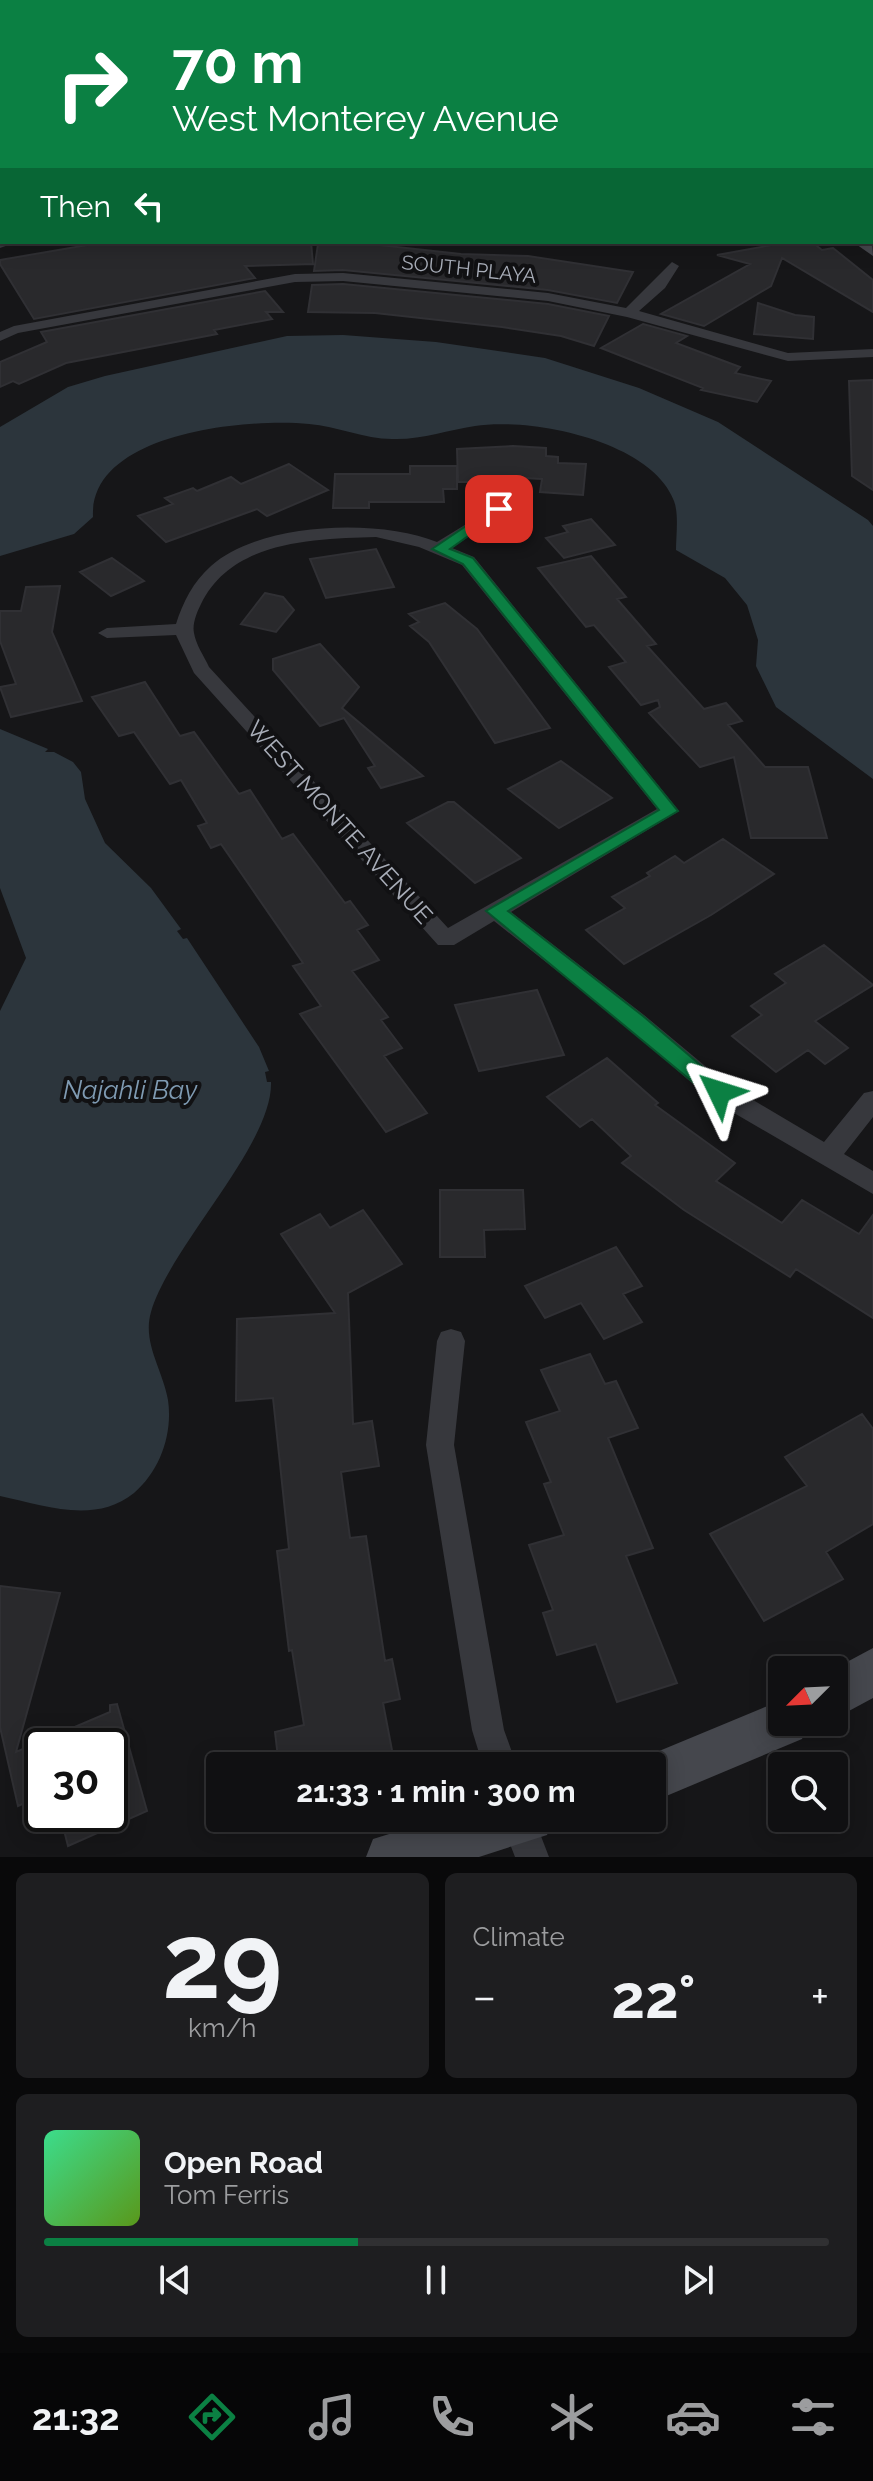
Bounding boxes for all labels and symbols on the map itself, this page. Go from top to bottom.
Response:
street label: SOUTH PLAYA [400,250,538,288]
pin [465,475,533,543]
street label: WEST MONTE AVENUE [241,714,439,930]
position arrow [677,1050,761,1134]
water label: Najahli Bay [63,1075,198,1105]
north arrow [768,1656,848,1736]
speed limit sign: 30 [24,1728,128,1832]

